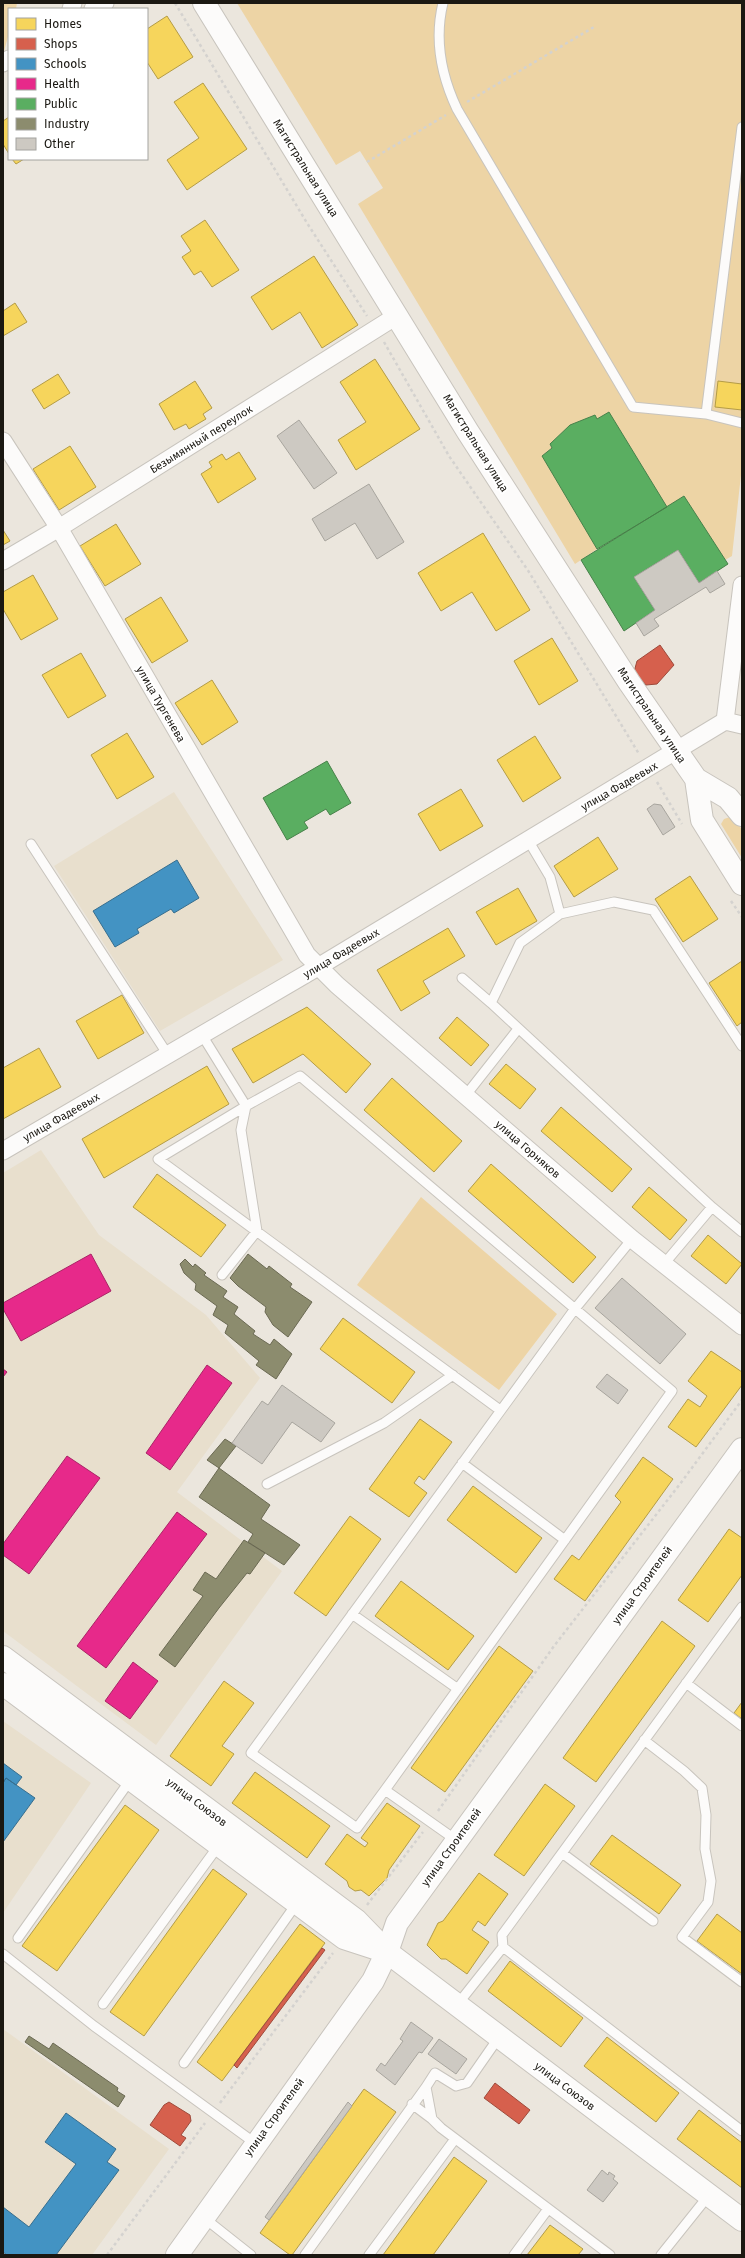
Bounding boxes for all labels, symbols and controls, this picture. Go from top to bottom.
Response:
legend [8,8,148,160]
text: Homes [44,17,82,31]
text: Shops [44,37,78,51]
text: Schools [44,57,87,71]
text: Health [44,77,80,91]
text: Public [44,97,78,111]
text: Industry [44,117,89,131]
street label: Магистральная улица [270,117,341,219]
text: Other [44,137,75,151]
street label: Магистральная улица [440,392,511,494]
street label: Безымянный переулок [148,402,255,476]
street label: улица Тургенева [133,664,188,745]
street label: Магистральная улица [615,665,688,766]
street label: улица Фадеевых [579,759,660,814]
street label: улица Фадеевых [301,925,382,981]
street label: улица Фадеевых [21,1090,102,1145]
street label: улица Горняков [493,1118,563,1181]
street label: улица Строителей [610,1544,675,1627]
street label: улица Союзов [164,1775,230,1829]
street label: улица Строителей [419,1806,484,1889]
street label: улица Союзов [532,2059,598,2113]
street label: улица Строителей [242,2076,307,2159]

